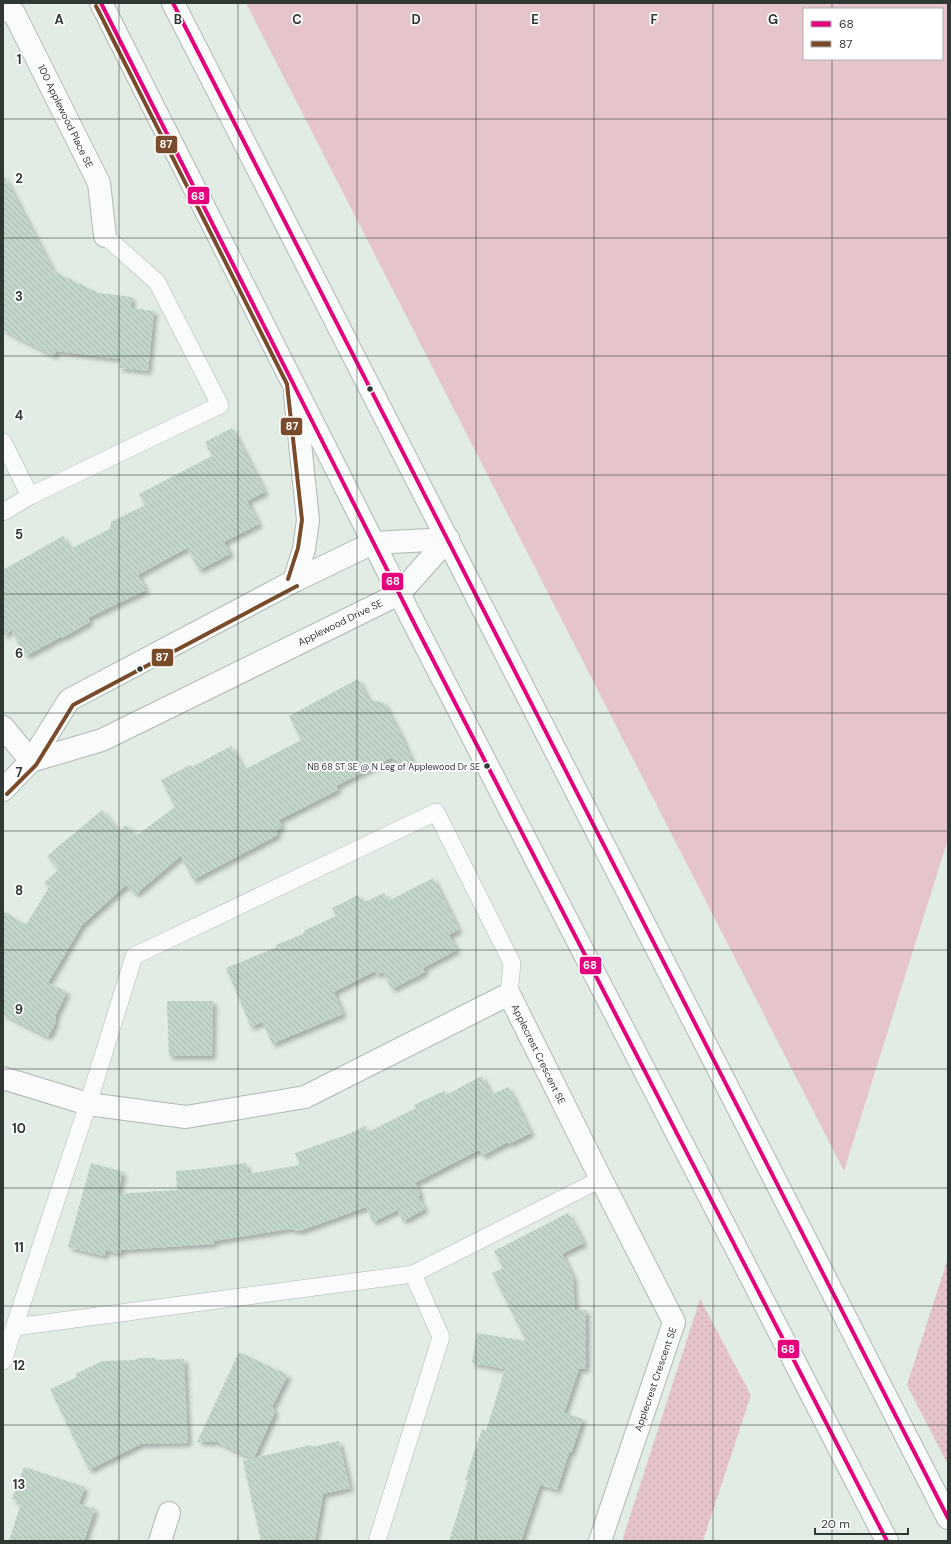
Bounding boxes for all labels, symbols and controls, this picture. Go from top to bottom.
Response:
legend [803,8,943,60]
text: A [54,11,64,28]
text: B [174,11,182,28]
text: C [292,11,302,28]
text: D [411,11,421,28]
text: E [531,11,539,28]
text: F [650,11,658,28]
text: G [768,11,778,28]
text: 68 [839,16,854,32]
text: 87 [839,36,852,52]
text: 1 [17,51,21,68]
street label: 100 Applewood Place SE [35,62,96,170]
line badge: 87 [155,135,178,154]
text: 87 [160,137,172,151]
text: 2 [15,170,23,187]
line badge: 68 [187,186,210,205]
text: 68 [191,189,205,203]
text: 3 [15,288,23,305]
unlabelled marker [365,384,375,394]
text: 4 [15,407,23,424]
line badge: 87 [280,417,303,436]
text: 87 [286,419,298,433]
text: 5 [15,526,23,543]
line badge: 68 [381,572,404,591]
text: 68 [386,574,400,588]
street label: Applewood Drive SE [296,596,385,649]
text: 6 [15,645,23,662]
line badge: 87 [151,648,174,667]
text: 87 [156,650,168,664]
unlabelled marker [135,664,145,674]
place label: NB 68 ST SE @ N Leg of Applewood Dr SE [308,761,480,773]
marker: NB 68 ST SE @ N Leg of Applewood Dr SE [482,761,492,771]
text: 7 [16,764,23,781]
text: 8 [15,882,23,899]
line badge: 68 [579,956,602,975]
text: 68 [583,958,597,972]
text: 9 [15,1001,23,1018]
street label: Applecrest Crescent SE [509,1002,569,1107]
text: 10 [12,1120,26,1137]
text: 11 [14,1239,24,1256]
street label: Applecrest Crescent SE [631,1325,680,1433]
line badge: 68 [777,1339,800,1359]
text: 68 [781,1342,795,1356]
text: 12 [13,1357,25,1374]
text: 13 [13,1476,25,1493]
scale bar [815,1510,908,1536]
text: 20 m [821,1516,850,1532]

